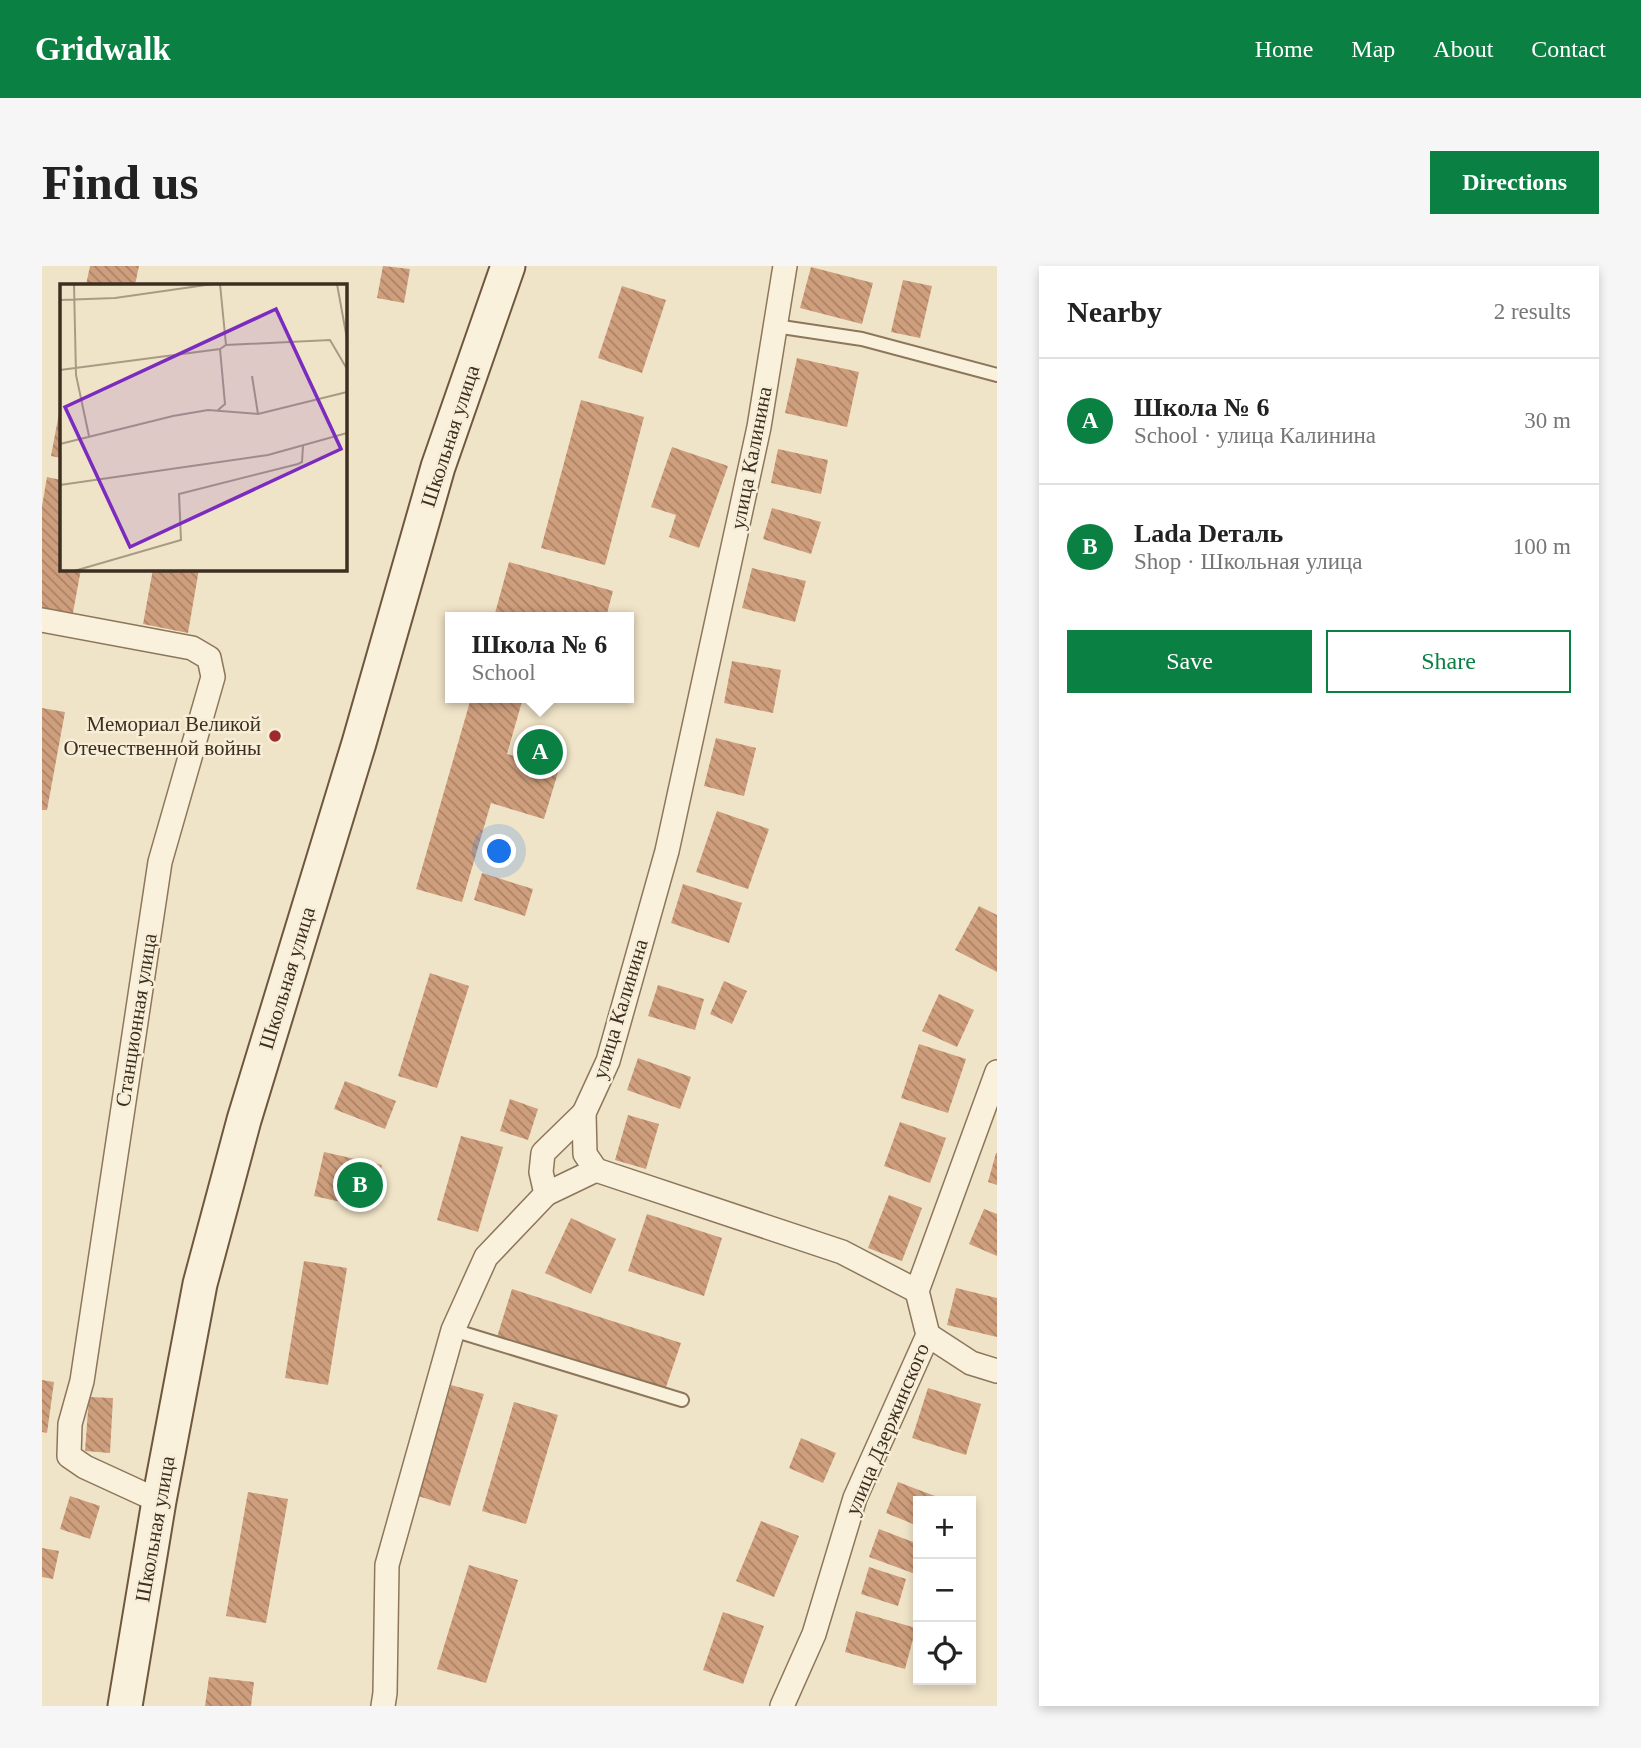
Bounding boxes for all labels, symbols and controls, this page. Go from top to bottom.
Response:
text: Gridwalk [35,31,171,67]
text: Home [1255,36,1313,62]
text: Map [1351,36,1395,62]
text: About [1433,36,1493,62]
text: Contact [1531,36,1606,62]
button: Directions [1430,151,1599,214]
text: Find us [42,155,199,210]
inset map [60,284,346,570]
text: Nearby [1067,295,1162,328]
text: 2 results [1494,299,1571,324]
street label: Школьная улица [416,361,484,510]
street label: улица Калинина [725,384,777,532]
text: Школа № 6 [1134,393,1270,422]
text: A [1082,408,1098,433]
text: 30 m [1524,408,1571,433]
text: School · улица Калинина [1134,423,1376,448]
text: Lada Dеталь [1134,519,1283,548]
text: B [1082,534,1098,559]
text: 100 m [1513,534,1571,559]
text: Shop · Школьная улица [1134,549,1362,574]
popup [445,612,634,703]
text: Школа № 6 [472,630,607,659]
button: Save [1067,630,1312,693]
button: Share [1326,630,1571,693]
text: School [472,660,536,685]
place label: Мемориал Великой Отечественной войны [64,712,261,760]
pin: A [517,726,563,778]
marker: Мемориал Великой Отечественной войны [267,728,283,744]
your location [482,834,516,868]
street label: Школьная улица [254,903,320,1052]
street label: Станционная улица [110,931,162,1108]
street label: улица Калинина [587,935,653,1082]
pin: B [337,1159,383,1211]
street label: улица Дзержинского [840,1339,934,1519]
street label: Школьная улица [130,1453,180,1604]
map controls [913,1496,976,1685]
button: + [913,1496,976,1559]
button: − [913,1559,976,1622]
button: locate [913,1622,976,1685]

